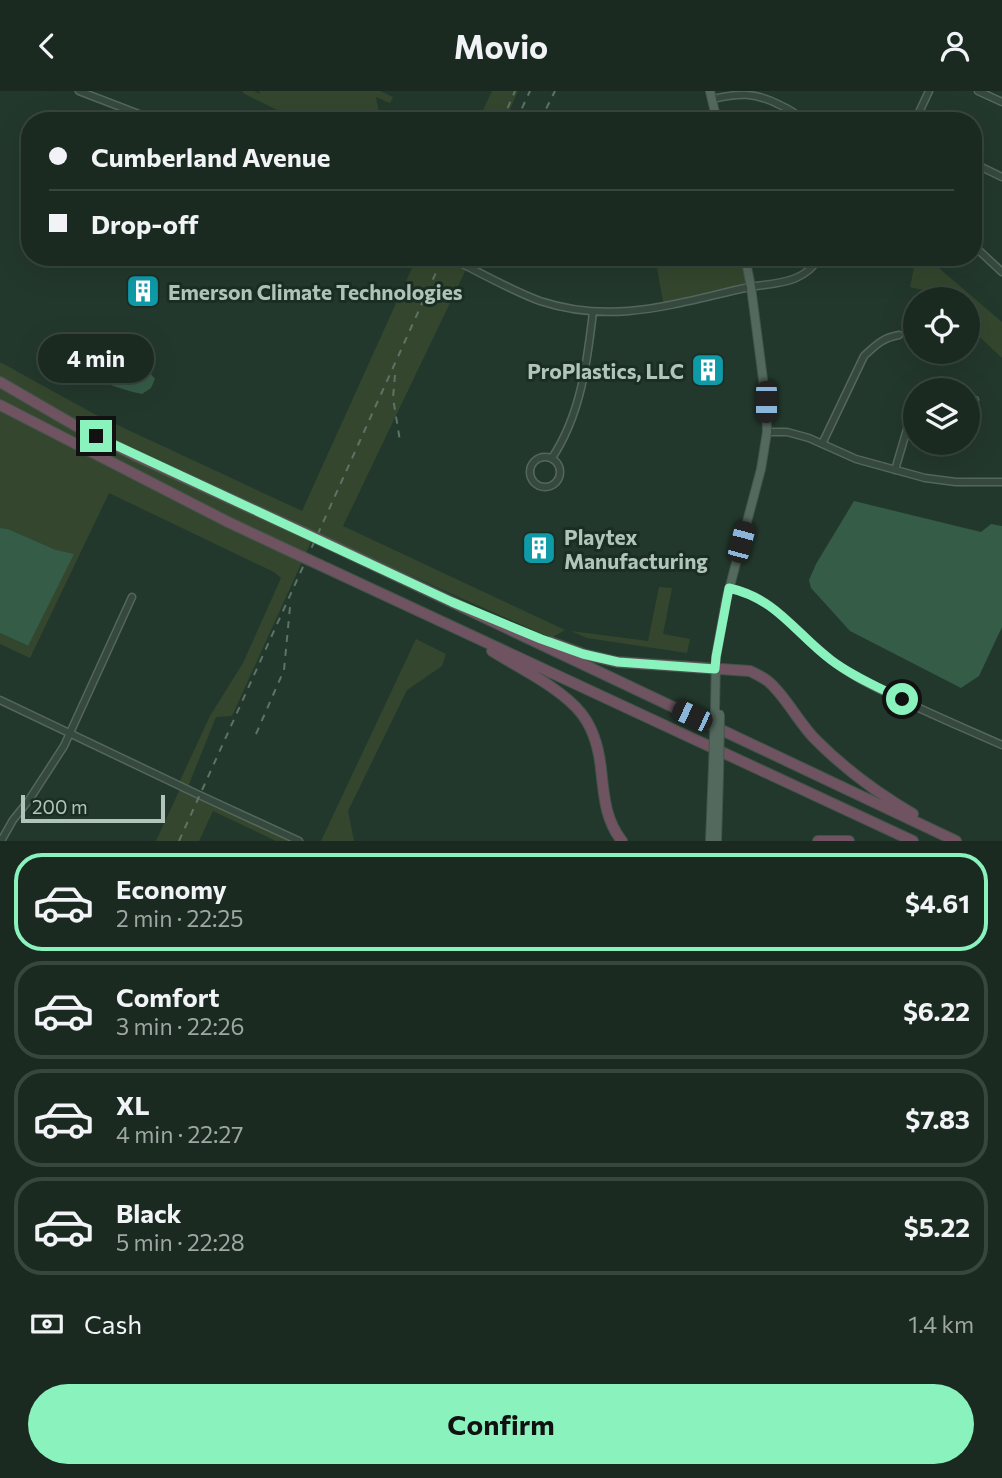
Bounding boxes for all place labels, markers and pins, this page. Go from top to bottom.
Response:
building icon: Emerson Climate Technologies [124,272,162,310]
place label: Emerson Climate Technologies [168,279,463,304]
building icon: ProPlastics, LLC [689,351,727,389]
place label: ProPlastics, LLC [527,358,684,383]
place label: Playtex Manufacturing [564,524,708,573]
building icon: Playtex Manufacturing [520,529,558,567]

